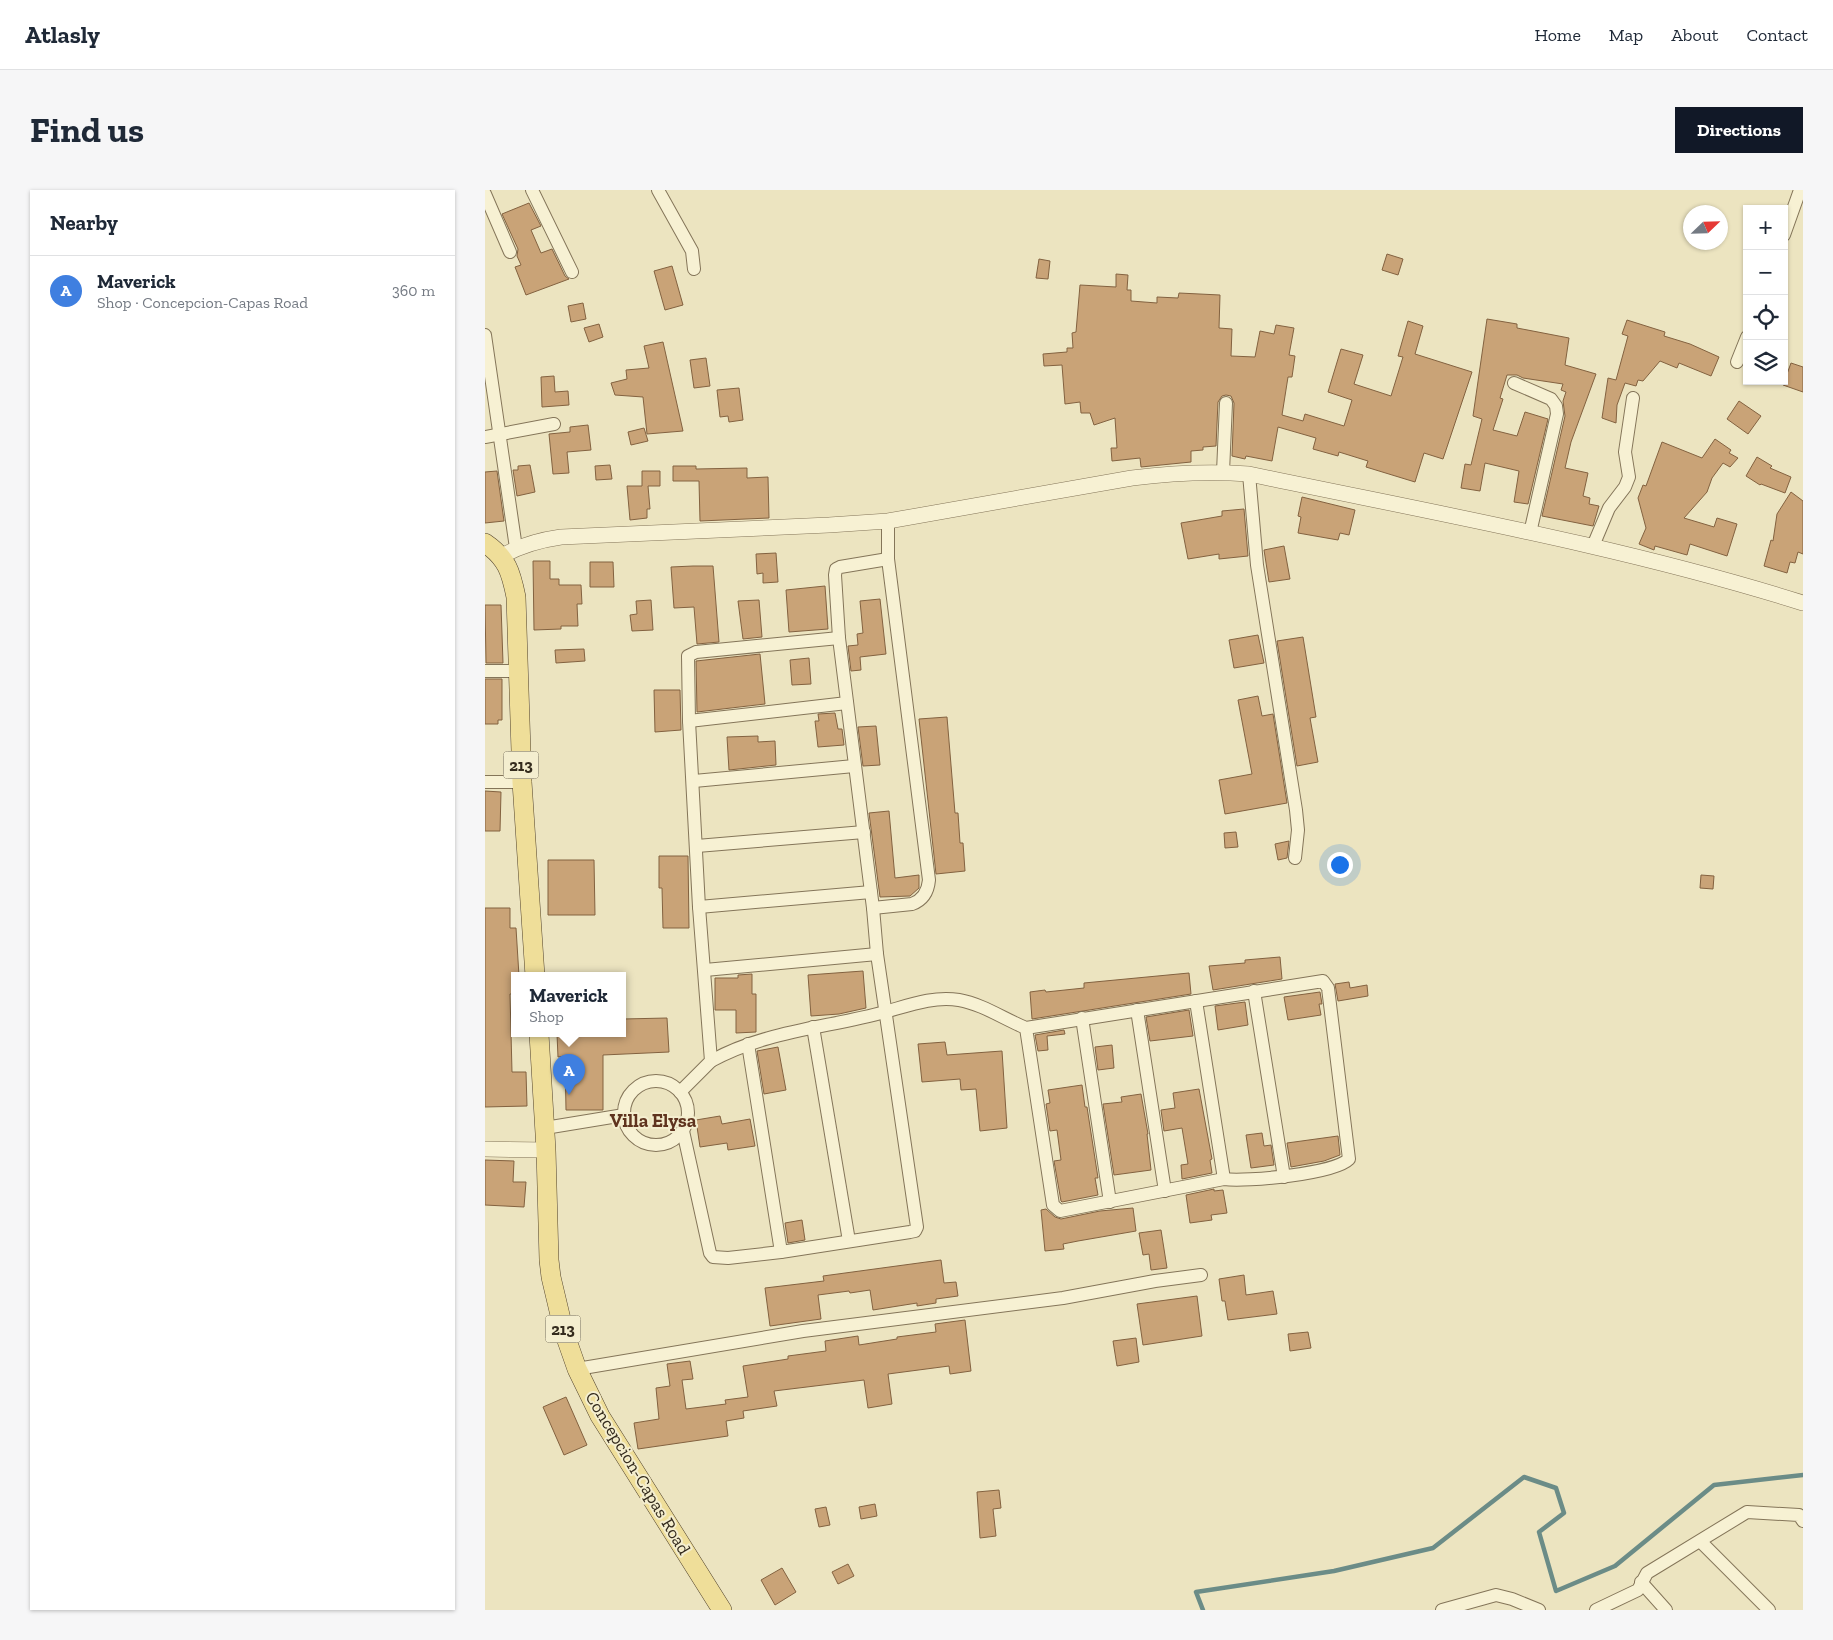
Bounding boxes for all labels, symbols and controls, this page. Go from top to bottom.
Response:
text: Atlasly [25,20,100,49]
text: Home [1534,24,1581,46]
text: Map [1609,24,1643,46]
text: About [1671,24,1718,46]
text: Contact [1746,24,1808,46]
button: Directions [1675,107,1803,153]
text: Find us [30,109,144,151]
north arrow [1683,205,1728,250]
map controls [1743,205,1788,385]
button: + [1743,205,1788,250]
text: Nearby [50,210,118,235]
button: − [1743,250,1788,295]
text: Maverick [97,270,176,293]
text: A [61,281,72,300]
text: 360 m [392,281,435,300]
text: Shop · Concepcion-Capas Road [97,293,308,312]
button: locate [1743,295,1788,340]
button: layers [1743,340,1788,385]
road number: 213 [503,752,539,778]
your location [1327,852,1353,878]
popup [511,972,626,1037]
text: Maverick [529,984,608,1007]
text: Shop [529,1007,564,1026]
pin: A [553,1054,585,1095]
district label: Villa Elysa [610,1109,697,1132]
road number: 213 [545,1316,581,1342]
street label: Concepcion-Capas Road [581,1387,695,1559]

